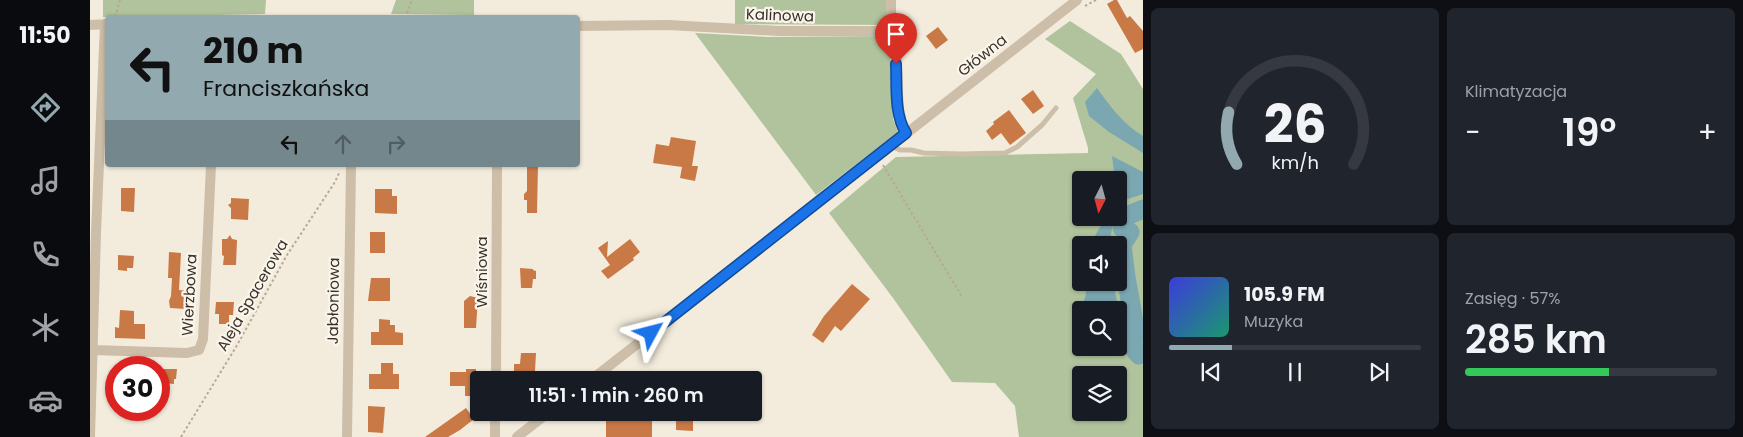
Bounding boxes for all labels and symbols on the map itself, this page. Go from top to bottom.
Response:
street label: Kalinowa [746,3,814,27]
pin [875,13,917,64]
street label: Główna [953,29,1011,81]
north arrow [1072,171,1128,226]
street label: Aleja Spacerowa [211,235,293,355]
street label: Wiśniowa [471,236,492,308]
street label: Wierzbowa [176,253,202,337]
street label: Jabłoniowa [322,257,344,345]
position arrow [624,306,676,358]
speed limit sign: 30 [105,356,170,421]

